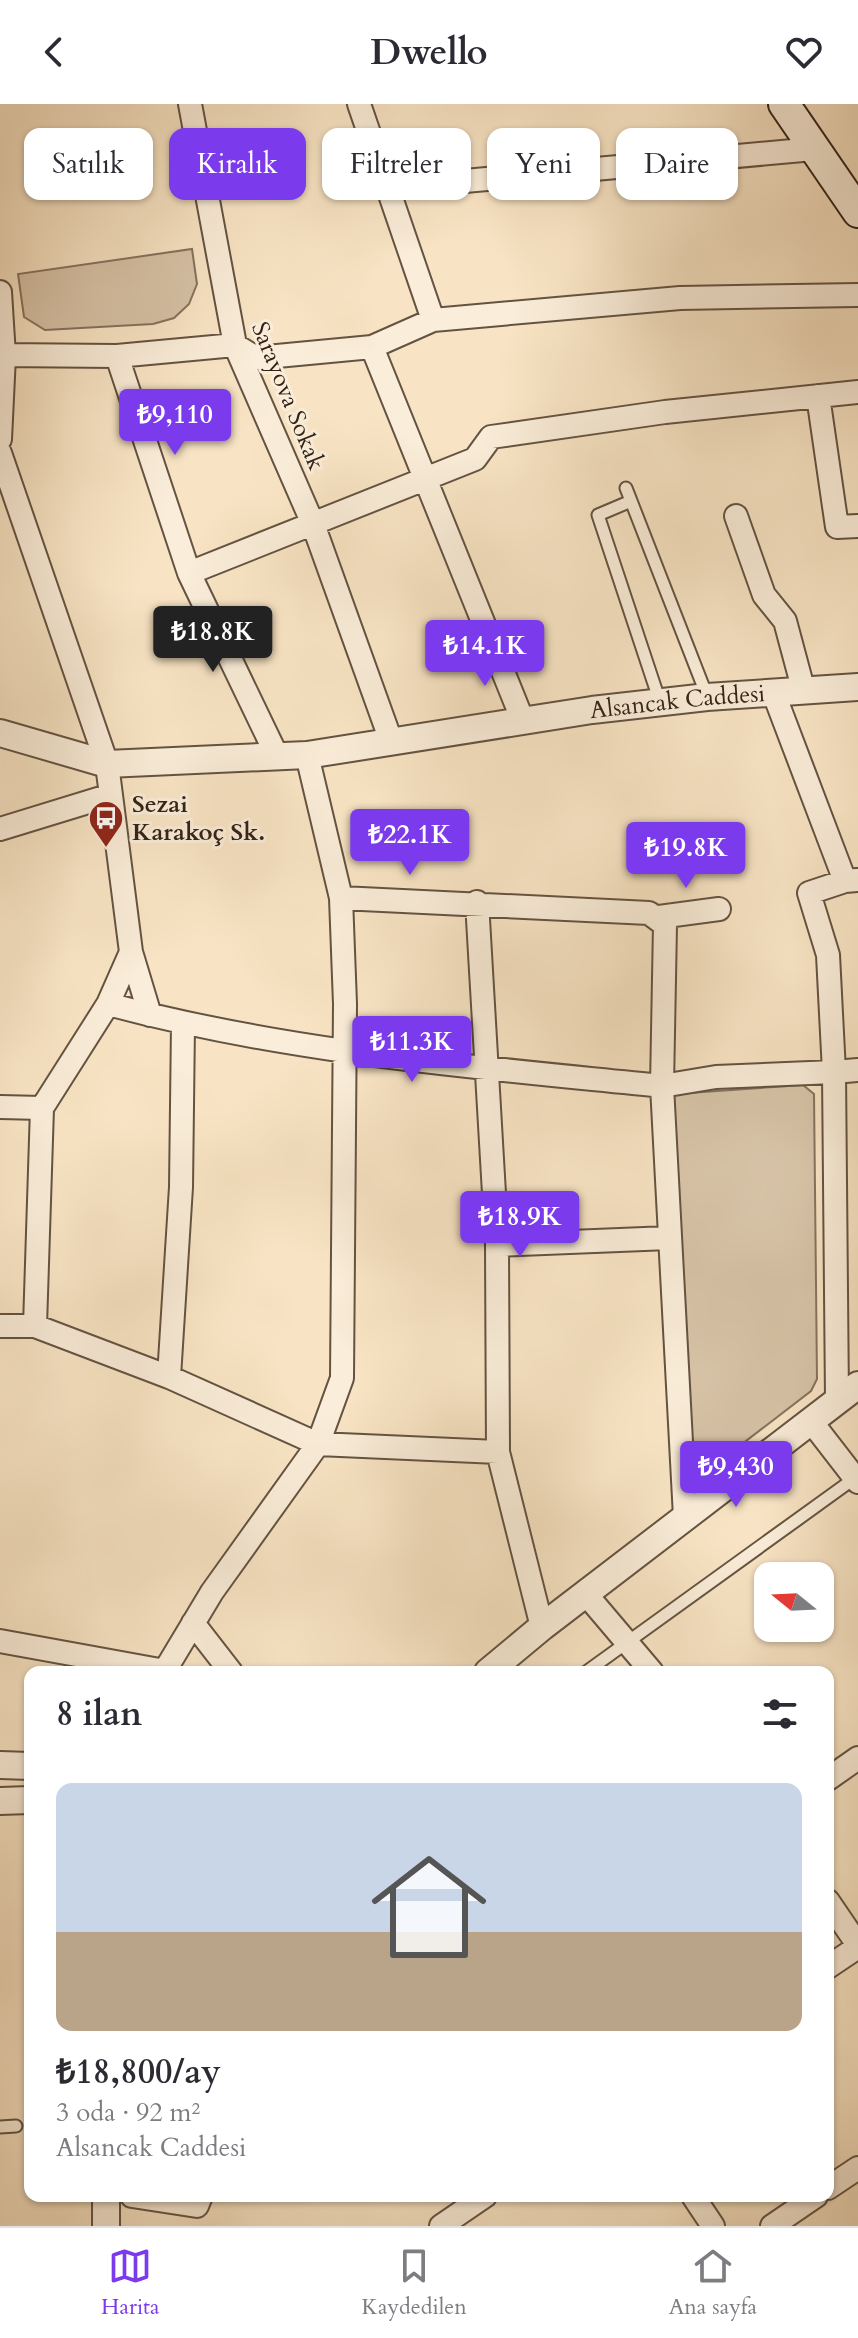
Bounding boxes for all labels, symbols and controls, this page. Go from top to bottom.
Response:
text: Dwello [370,28,488,77]
icon: back [32,30,76,74]
icon: heart [782,30,826,74]
chip: Satılık [24,128,153,200]
chip: Kiralık [169,128,306,200]
chip: Filtreler [322,128,471,200]
chip: Yeni [487,128,600,200]
chip: Daire [616,128,738,200]
street label: Sarayova Sokak [243,317,333,475]
pin: ₺9,110 [110,389,240,457]
text: ₺9,110 [137,397,213,432]
pin: ₺18.8K [148,606,278,674]
text: ₺18.8K [171,614,255,649]
pin: ₺14.1K [420,620,550,688]
text: ₺14.1K [443,628,527,663]
street label: Alsancak Caddesi [588,677,766,727]
place label: Sezai Karakoç Sk. [132,788,265,849]
bus stop icon: Sezai Karakoç Sk. [87,799,125,849]
pin: ₺22.1K [345,809,475,877]
text: ₺22.1K [368,817,452,852]
pin: ₺19.8K [621,822,751,890]
text: ₺19.8K [644,830,728,865]
pin: ₺11.3K [347,1016,477,1084]
text: ₺11.3K [370,1024,454,1059]
pin: ₺18.9K [455,1191,585,1259]
text: ₺18.9K [478,1199,562,1234]
pin: ₺9,430 [671,1441,801,1509]
text: ₺9,430 [698,1449,774,1484]
north arrow [754,1562,834,1642]
map controls [754,1562,834,1642]
text: 8 ilan [56,1691,142,1737]
icon: filters [758,1692,802,1736]
icon: home [357,1835,501,1979]
text: ₺18,800/ay [56,2049,221,2095]
text: 3 oda · 92 m² [56,2095,200,2130]
text: Alsancak Caddesi [56,2130,246,2165]
tab: Harita [101,2244,160,2322]
tab: Kaydedilen [362,2244,467,2322]
tab: Ana sayfa [669,2244,757,2322]

